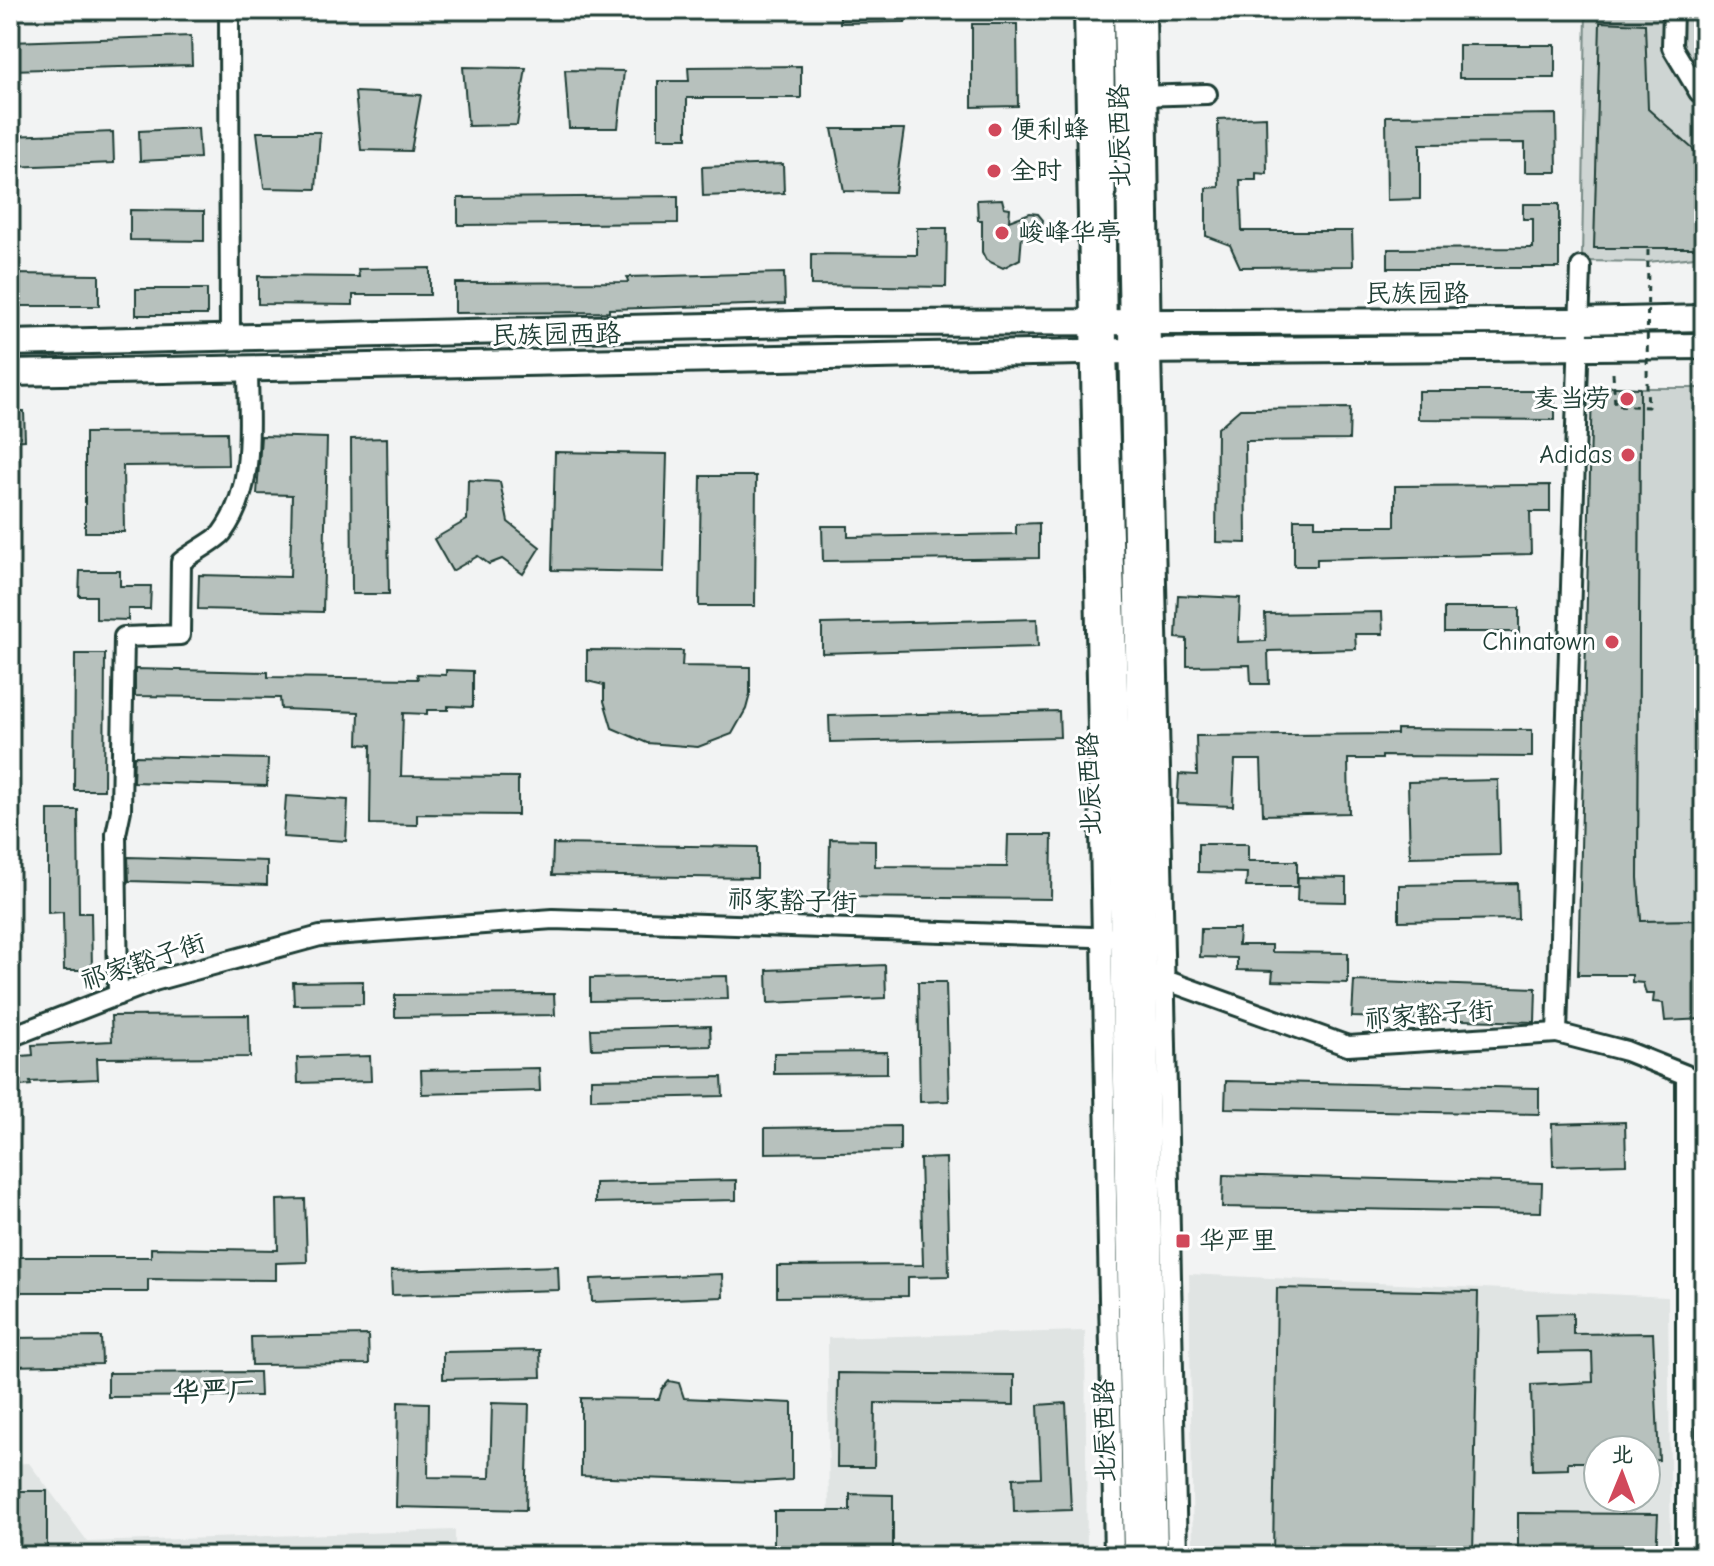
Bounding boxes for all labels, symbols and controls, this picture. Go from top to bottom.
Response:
street label: 北辰西路 [1104,84,1136,188]
place label: 便利蜂 [1011,115,1089,145]
marker: 便利蜂 [986,121,1004,139]
place label: 全时 [1010,156,1062,186]
marker: 全时 [985,162,1003,180]
place label: 峻峰华亭 [1018,218,1122,248]
marker: 峻峰华亭 [993,224,1011,242]
street label: 民族园路 [1365,279,1469,309]
street label: 民族园西路 [491,319,621,351]
place label: 麦当劳 [1533,384,1611,414]
marker: 麦当劳 [1618,390,1636,408]
place label: Adidas [1539,440,1612,470]
marker: Adidas [1619,446,1637,464]
place label: Chinatown [1482,627,1596,657]
marker: Chinatown [1603,633,1621,651]
street label: 北辰西路 [1073,732,1107,836]
street label: 祁家豁子街 [727,884,857,918]
street label: 祁家豁子街 [77,928,209,996]
street label: 祁家豁子街 [1363,996,1495,1034]
place label: 华严里 [1199,1226,1277,1256]
marker: 华严里 [1174,1232,1192,1250]
district label: 华严厂 [172,1376,256,1408]
street label: 北辰西路 [1089,1379,1121,1483]
north arrow [1582,1434,1662,1514]
text: 北 [1611,1442,1634,1468]

